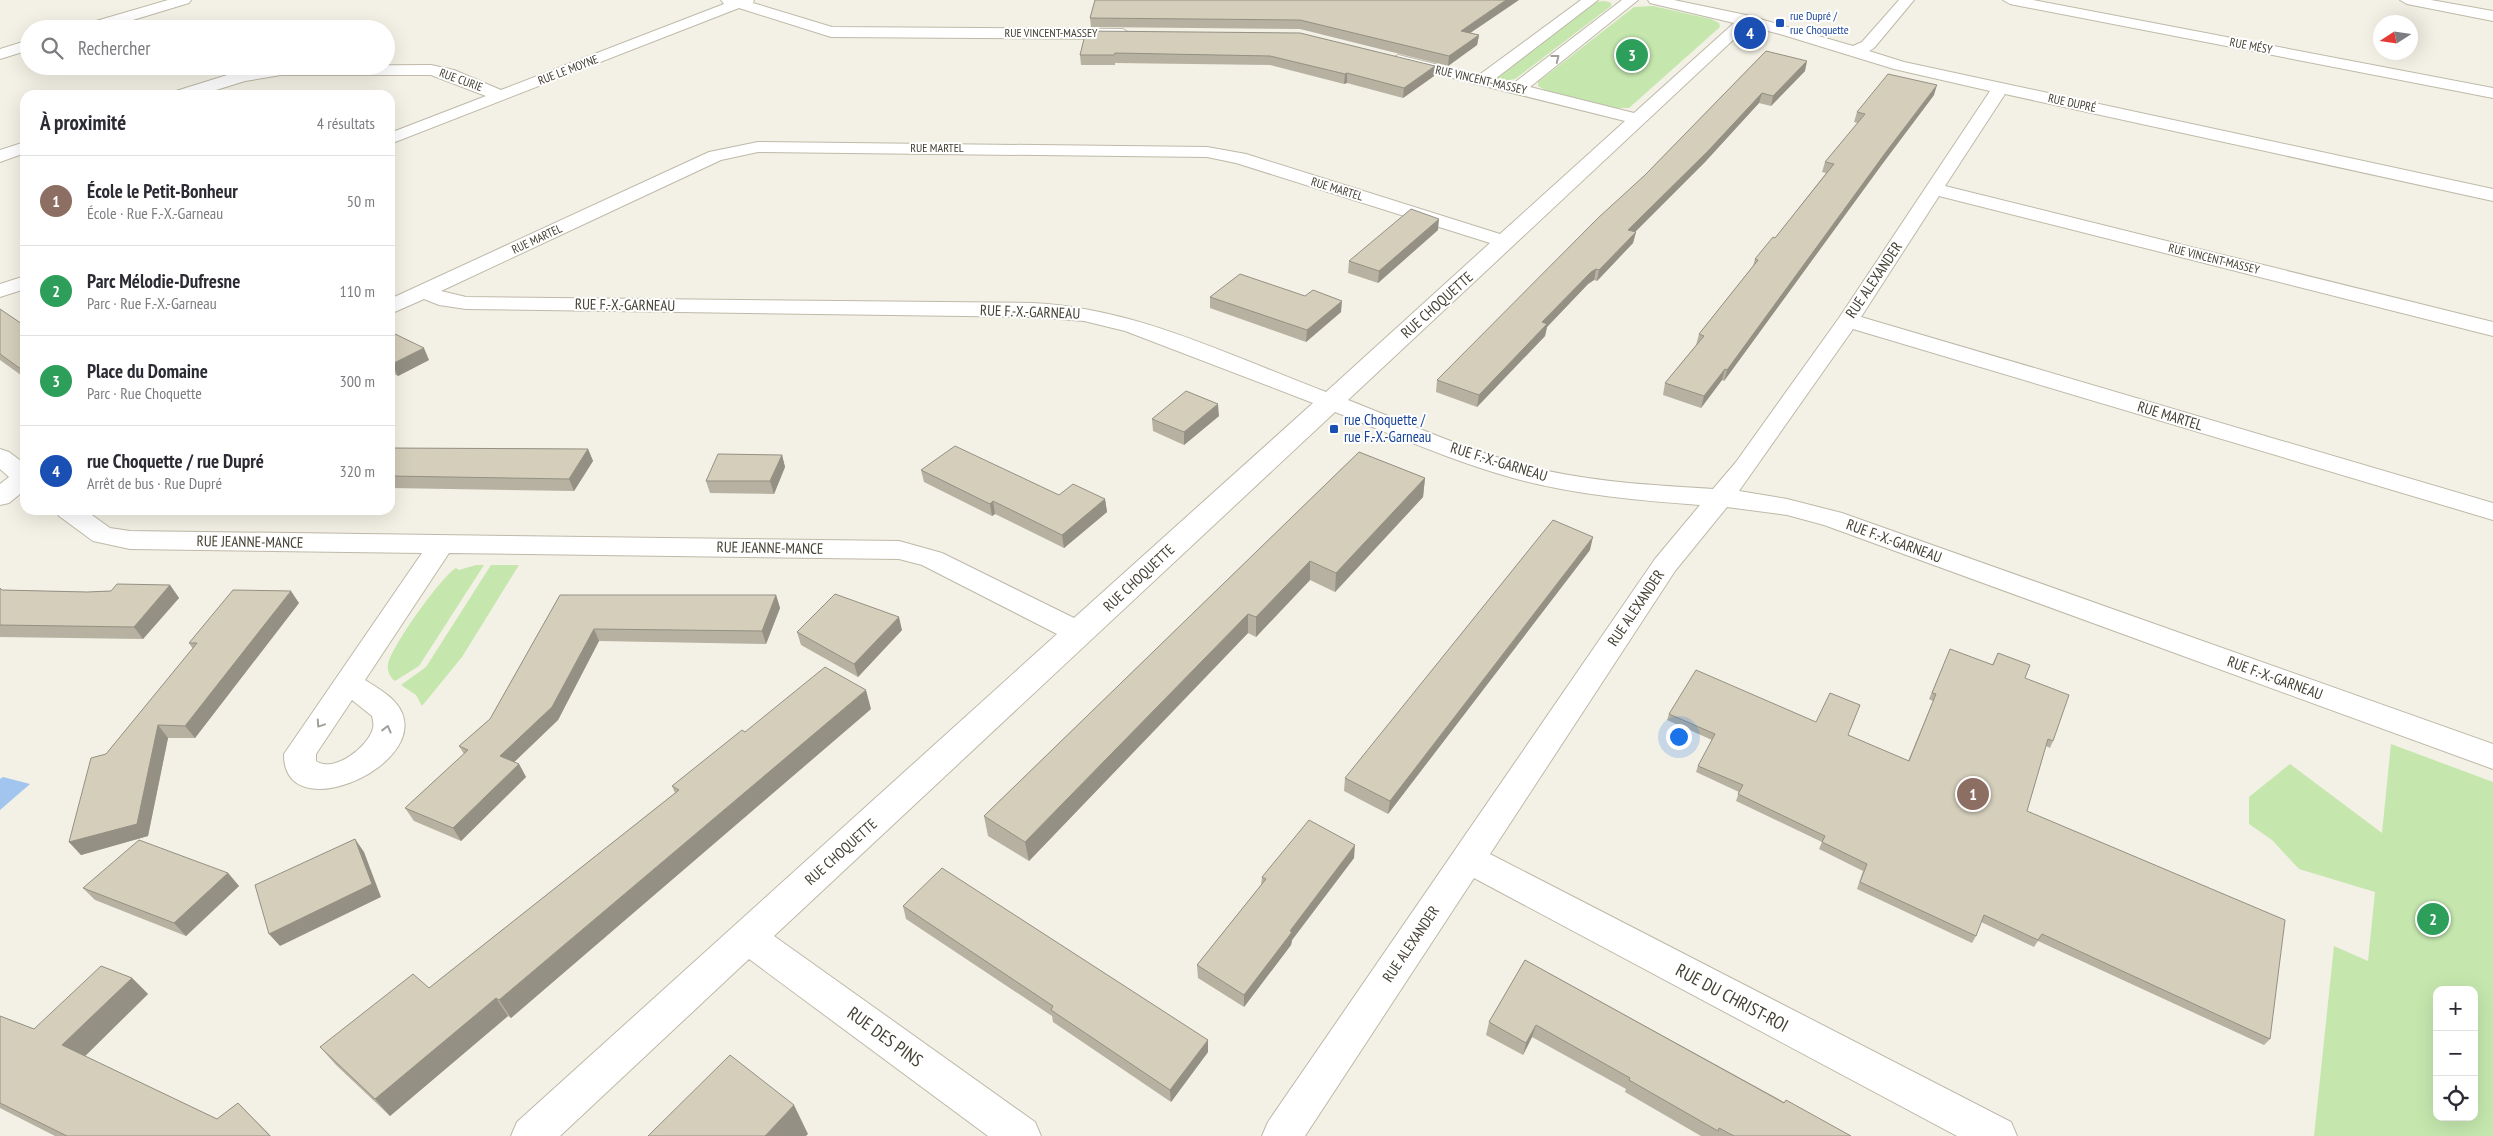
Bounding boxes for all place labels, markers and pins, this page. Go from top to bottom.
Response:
place label: rue Dupré / rue Choquette [1790,8,1849,37]
pin: 4 [1734,14,1766,52]
marker: rue Dupré / rue Choquette [1774,17,1786,29]
pin: 3 [1616,36,1648,74]
place label: rue Choquette / rue F.-X.-Garneau [1344,410,1431,446]
marker: rue Choquette / rue F.-X.-Garneau [1328,423,1340,435]
pin: 1 [1957,775,1989,813]
pin: 2 [2417,900,2449,938]

